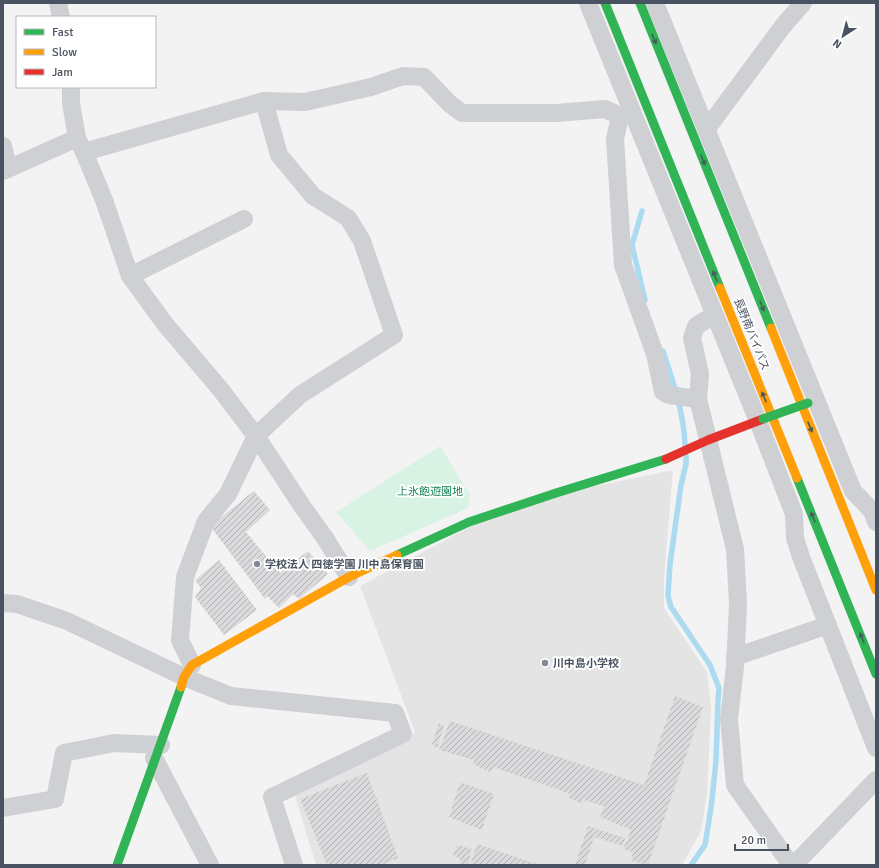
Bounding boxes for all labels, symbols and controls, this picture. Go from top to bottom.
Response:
legend [16,16,156,88]
north arrow [823,16,863,56]
text: Fast [52,25,73,40]
one-way arrow [652,34,658,46]
text: N [830,36,844,51]
text: Slow [52,45,77,60]
text: Jam [52,65,73,80]
one-way arrow [700,154,706,166]
one-way arrow [712,270,718,282]
street label: 長野南バイパス [731,296,772,372]
one-way arrow [759,301,765,313]
one-way arrow [761,391,767,402]
one-way arrow [807,422,813,433]
park label: 上氷飽遊園地 [397,485,463,498]
one-way arrow [810,512,816,523]
place label: 学校法人 四徳学園 川中島保育園 [265,558,424,571]
marker: 学校法人 四徳学園 川中島保育園 [252,559,262,569]
one-way arrow [858,631,864,643]
place label: 川中島小学校 [553,657,619,670]
marker: 川中島小学校 [540,658,550,668]
scale bar [735,826,788,852]
text: 20 m [741,833,766,848]

